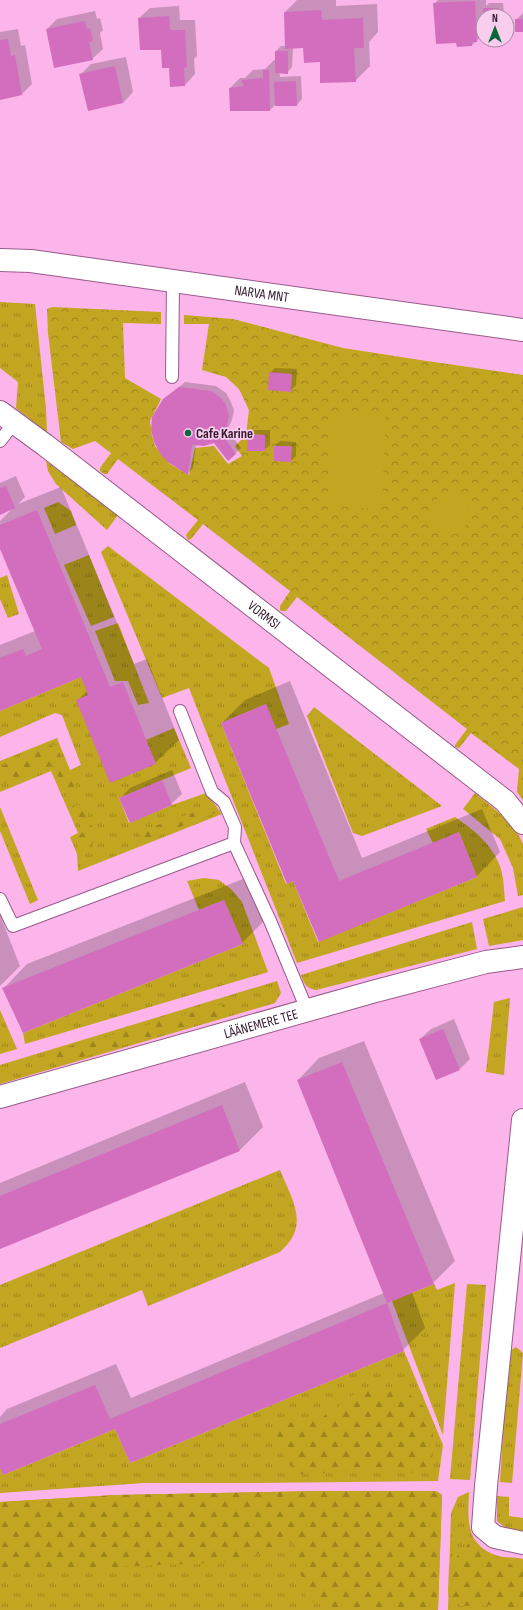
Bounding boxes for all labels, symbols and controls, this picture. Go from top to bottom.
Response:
north arrow [475,8,515,48]
text: N [492,12,498,25]
street label: NARVA MNT [233,281,290,306]
place label: Cafe Karine [196,425,253,442]
marker: Cafe Karine [183,428,193,438]
street label: VORMSI [244,597,284,633]
street label: LÄÄNEMERE TEE [222,1005,300,1042]

